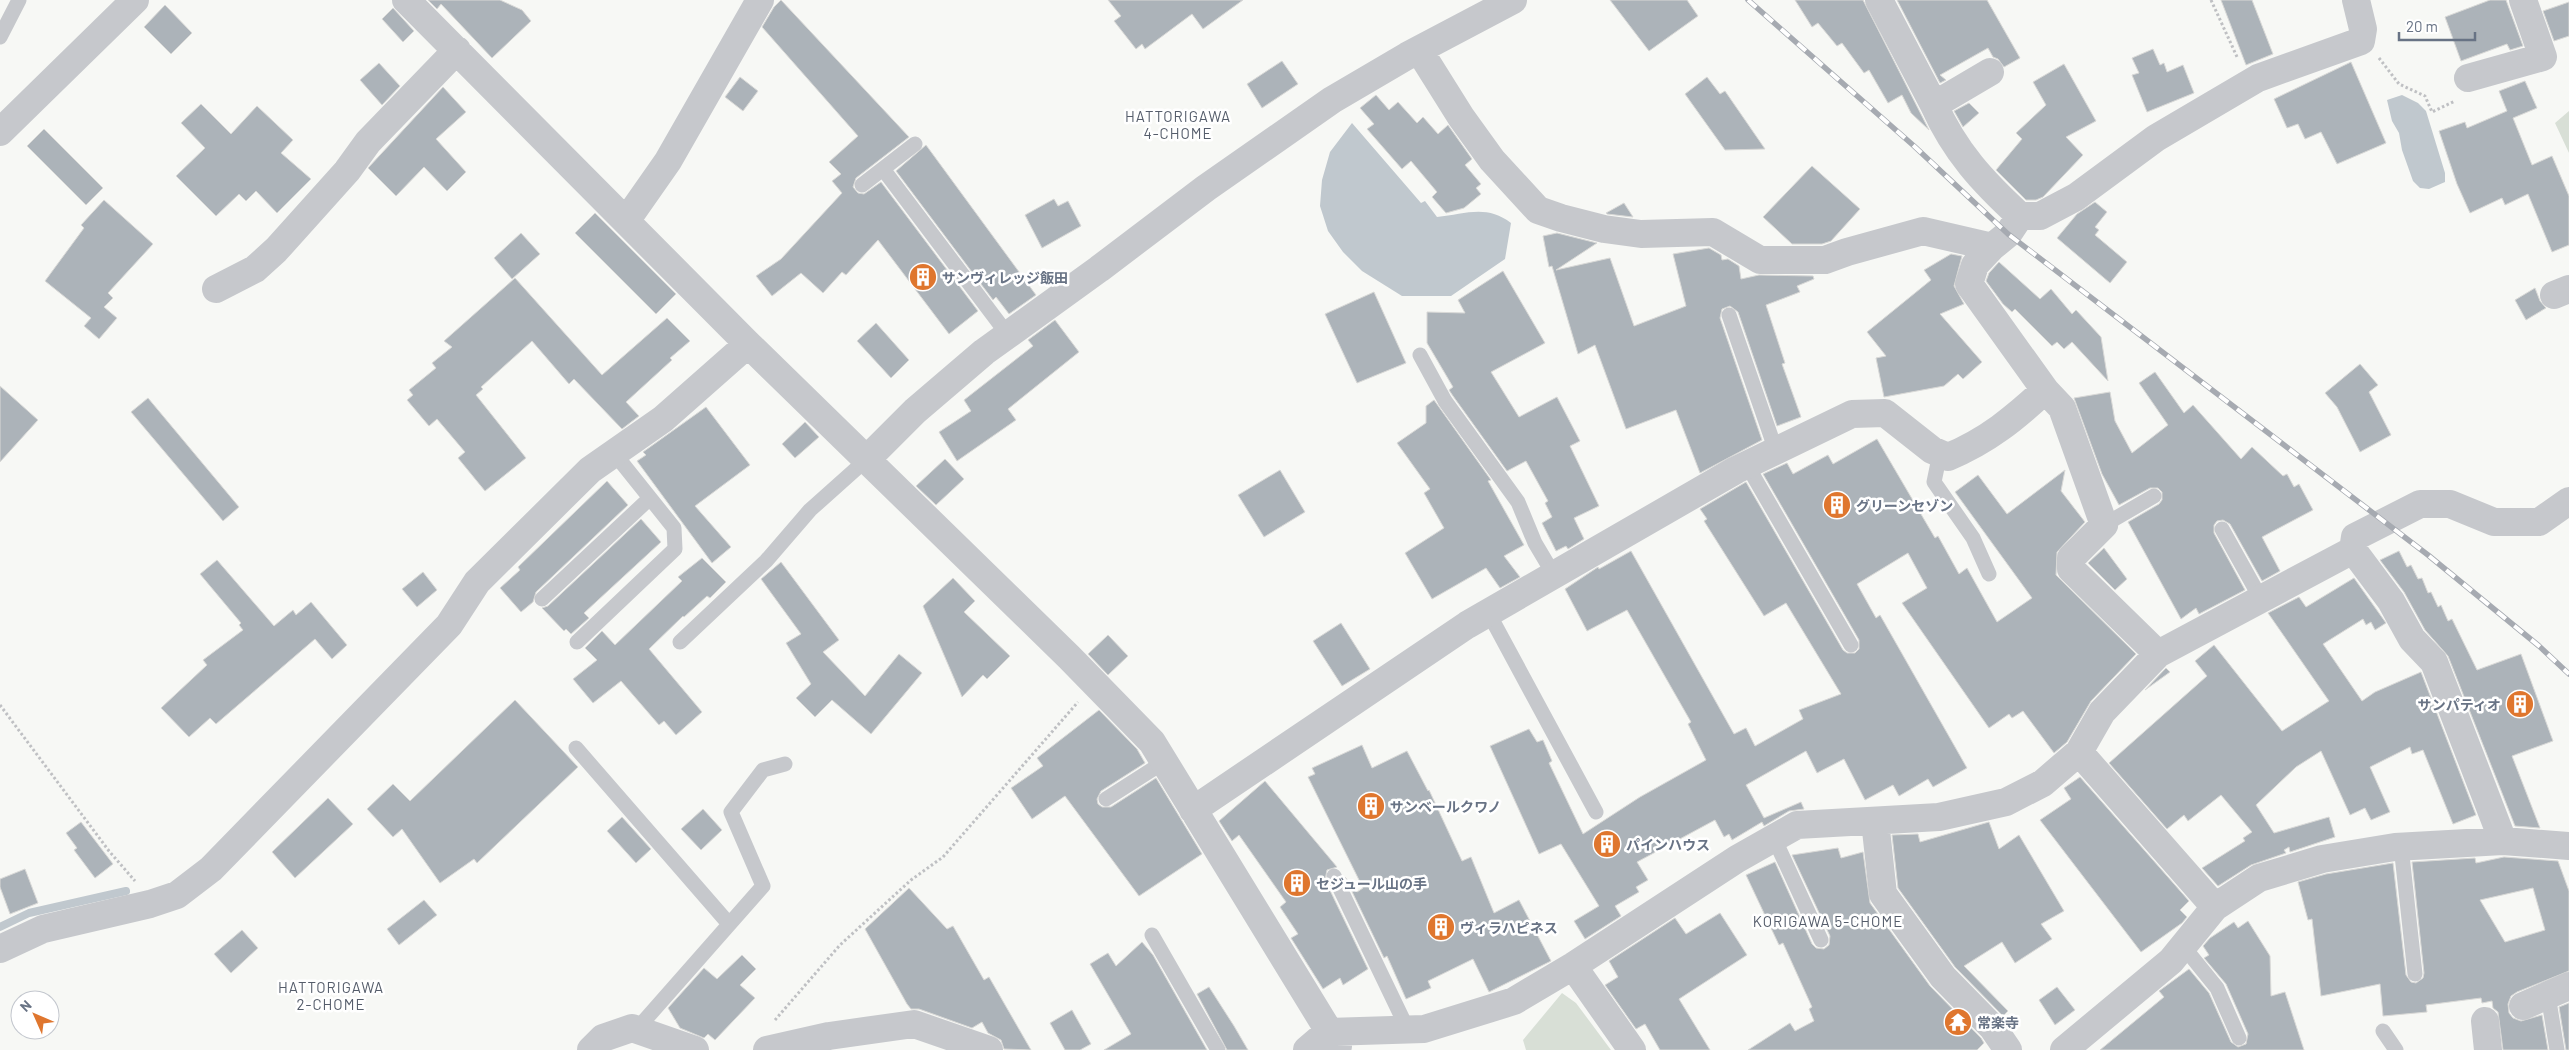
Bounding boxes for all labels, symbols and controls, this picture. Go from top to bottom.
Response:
scale bar [2399,10,2475,42]
text: 20 m [2406,17,2438,35]
district label: HATTORIGAWA 4-CHOME [1125,107,1231,142]
building icon: サンヴィレッジ飯田 [908,262,938,292]
place label: サンヴィレッジ飯田 [942,269,1068,286]
building icon: グリーンセゾン [1822,490,1852,520]
place label: グリーンセゾン [1856,497,1953,514]
building icon: サンパティオ [2505,689,2535,719]
place label: サンパティオ [2418,696,2501,713]
building icon: サンベールクワノ [1356,791,1386,821]
place label: サンベールクワノ [1390,798,1501,815]
building icon: パインハウス [1592,829,1622,859]
place label: パインハウス [1626,836,1710,853]
building icon: セジュール山の手 [1282,868,1312,898]
place label: セジュール山の手 [1316,875,1427,892]
building icon: ヴィラハピネス [1426,912,1456,942]
district label: KORIGAWA 5-CHOME [1753,912,1903,930]
place label: ヴィラハピネス [1460,919,1558,936]
district label: HATTORIGAWA 2-CHOME [278,978,384,1013]
north arrow [10,990,60,1040]
text: N [16,996,35,1015]
temple icon: 常楽寺 [1943,1007,1973,1037]
place label: 常楽寺 [1977,1014,2019,1031]

